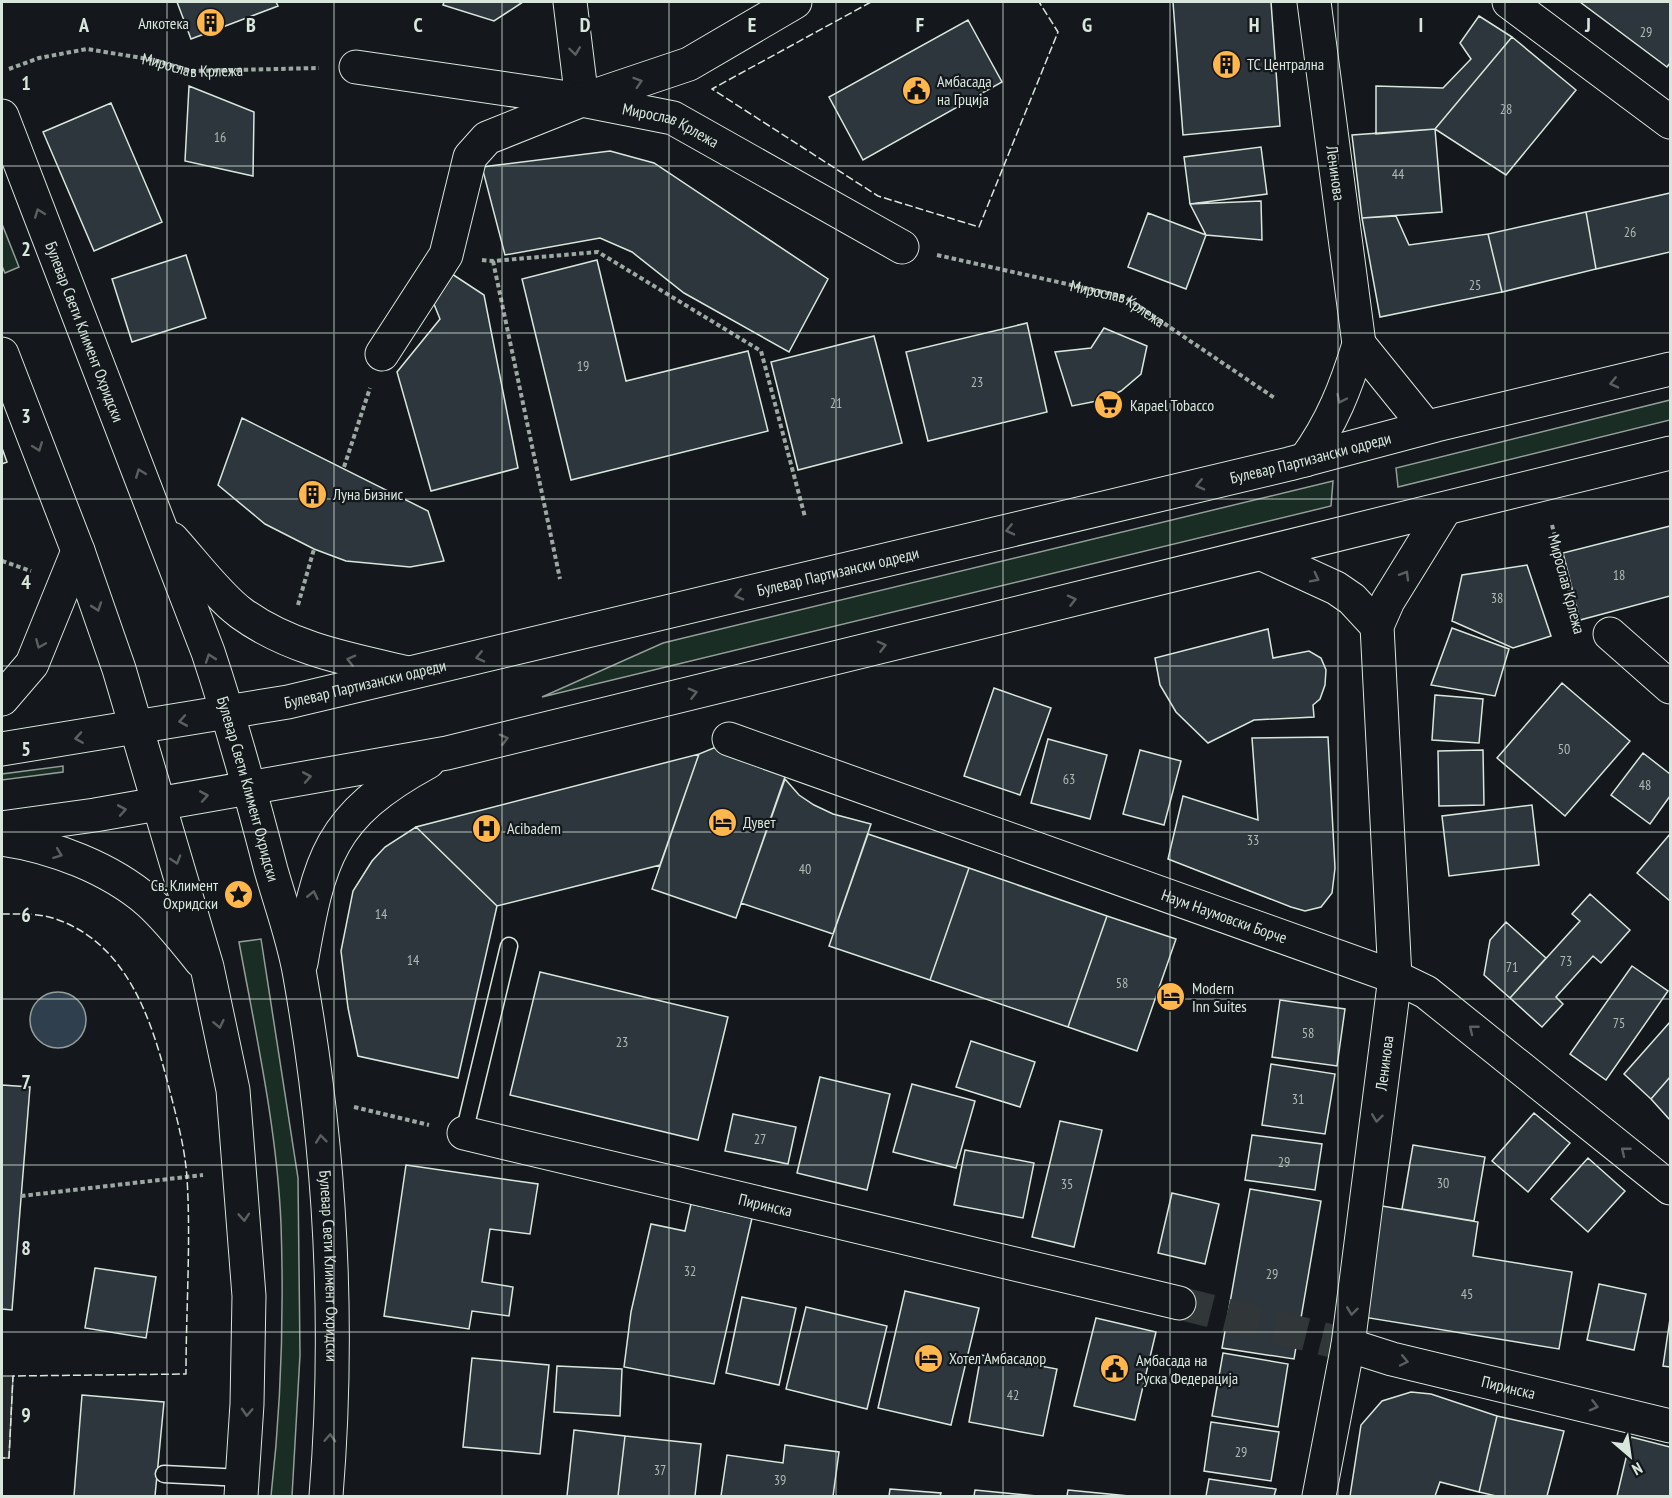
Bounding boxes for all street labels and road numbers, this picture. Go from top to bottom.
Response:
street label: Мирослав Крлежа [141,48,243,81]
street label: Мирослав Крлежа [621,98,722,152]
street label: Ленинова [1322,143,1350,202]
street label: Булевар Свети Климент Охридски [41,239,129,425]
street label: Мирослав Крлежа [1068,275,1169,331]
street label: Булевар Партизански одреди [1228,427,1393,488]
street label: Мирослав Крлежа [1544,532,1590,636]
street label: Булевар Партизански одреди [755,542,921,600]
street label: Булевар Партизански одреди [283,655,448,712]
street label: Булевар Свети Климент Охридски [213,694,284,884]
street label: Наум Наумовски Борче [1159,884,1290,948]
street label: Ленинова [1370,1034,1397,1093]
street label: Булевар Свети Климент Охридски [315,1170,342,1362]
street label: Пиринска [737,1189,795,1221]
street label: Пиринска [1480,1371,1537,1403]

